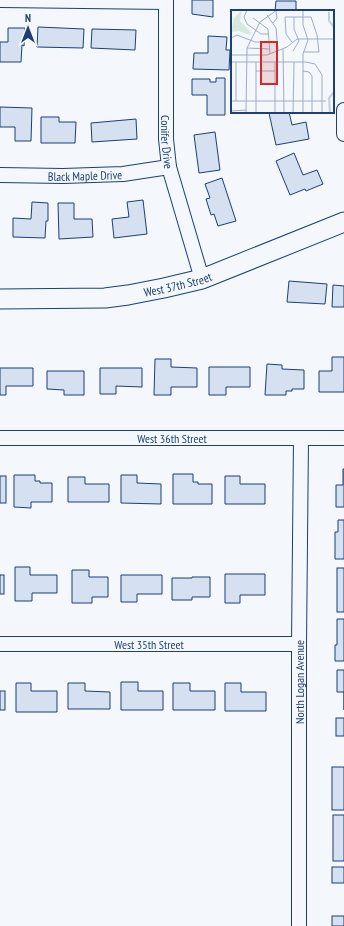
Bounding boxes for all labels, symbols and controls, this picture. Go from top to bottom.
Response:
north arrow [8,8,48,48]
inset map [231,10,334,113]
text: N [25,11,31,25]
street label: Conifer Drive [159,115,177,170]
street label: Black Maple Drive [48,167,122,184]
street label: West 37th Street [142,268,214,299]
street label: West 36th Street [137,431,207,446]
street label: West 35th Street [114,637,184,652]
street label: North Logan Avenue [291,640,307,724]

